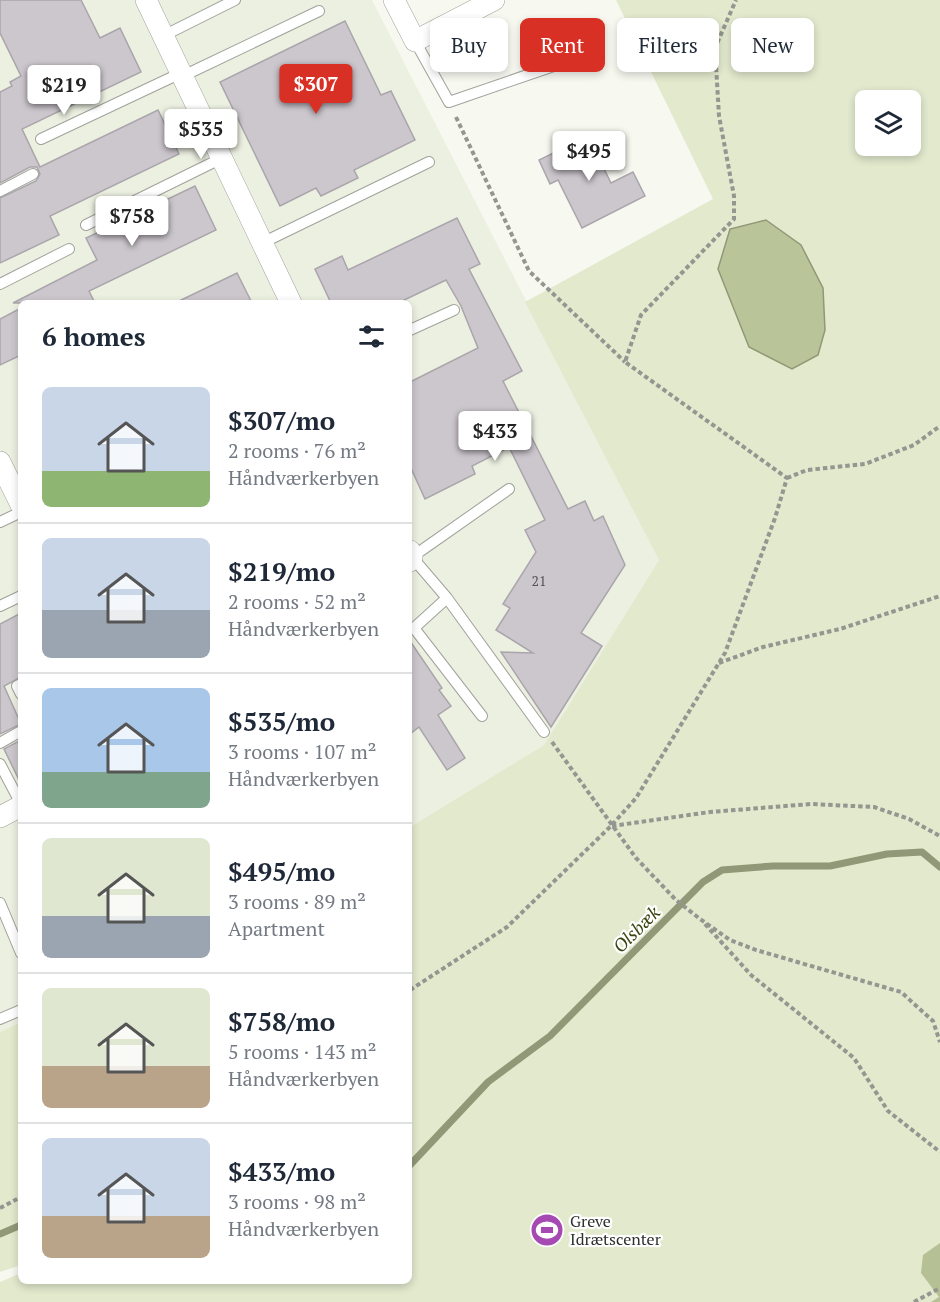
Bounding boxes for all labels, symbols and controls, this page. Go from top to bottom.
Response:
chip: Buy [430,18,508,72]
chip: Rent [520,18,605,72]
chip: Filters [617,18,719,72]
chip: New [731,18,814,72]
pin: $307 [280,64,352,115]
pin: $219 [28,65,100,116]
text: $307 [293,70,339,97]
text: $219 [41,71,87,98]
map controls [855,90,921,156]
button: layers [855,90,921,156]
pin: $535 [165,109,237,160]
text: $535 [178,115,224,142]
pin: $495 [553,131,625,182]
text: $495 [566,137,612,164]
pin: $758 [96,196,168,247]
text: $758 [109,202,155,229]
text: 6 homes [42,319,146,353]
icon: filters [355,320,388,353]
text: $307/mo [228,403,335,437]
icon: home [90,411,162,483]
pin: $433 [459,411,531,462]
text: $433 [472,417,518,444]
text: 2 rooms · 76 m² [228,437,366,464]
text: Håndværkerbyen [228,464,379,491]
text: $219/mo [228,554,335,588]
icon: home [90,562,162,634]
house number: 21 [532,571,546,590]
text: 2 rooms · 52 m² [228,588,366,615]
text: Håndværkerbyen [228,615,379,642]
text: $535/mo [228,704,335,738]
icon: home [90,712,162,784]
text: 3 rooms · 107 m² [228,738,376,765]
text: Håndværkerbyen [228,765,379,792]
text: $495/mo [228,854,335,888]
icon: home [90,862,162,934]
text: 3 rooms · 89 m² [228,888,366,915]
water label: Olsbæk [607,900,665,958]
text: Apartment [228,915,325,942]
text: $758/mo [228,1004,335,1038]
icon: home [90,1012,162,1084]
text: 5 rooms · 143 m² [228,1038,376,1065]
text: Håndværkerbyen [228,1065,379,1092]
text: $433/mo [228,1154,335,1188]
icon: home [90,1162,162,1234]
text: 3 rooms · 98 m² [228,1188,366,1215]
place label: Greve Idrætscenter [570,1210,662,1250]
sports icon: Greve Idrætscenter [529,1212,565,1248]
text: Håndværkerbyen [228,1215,379,1242]

